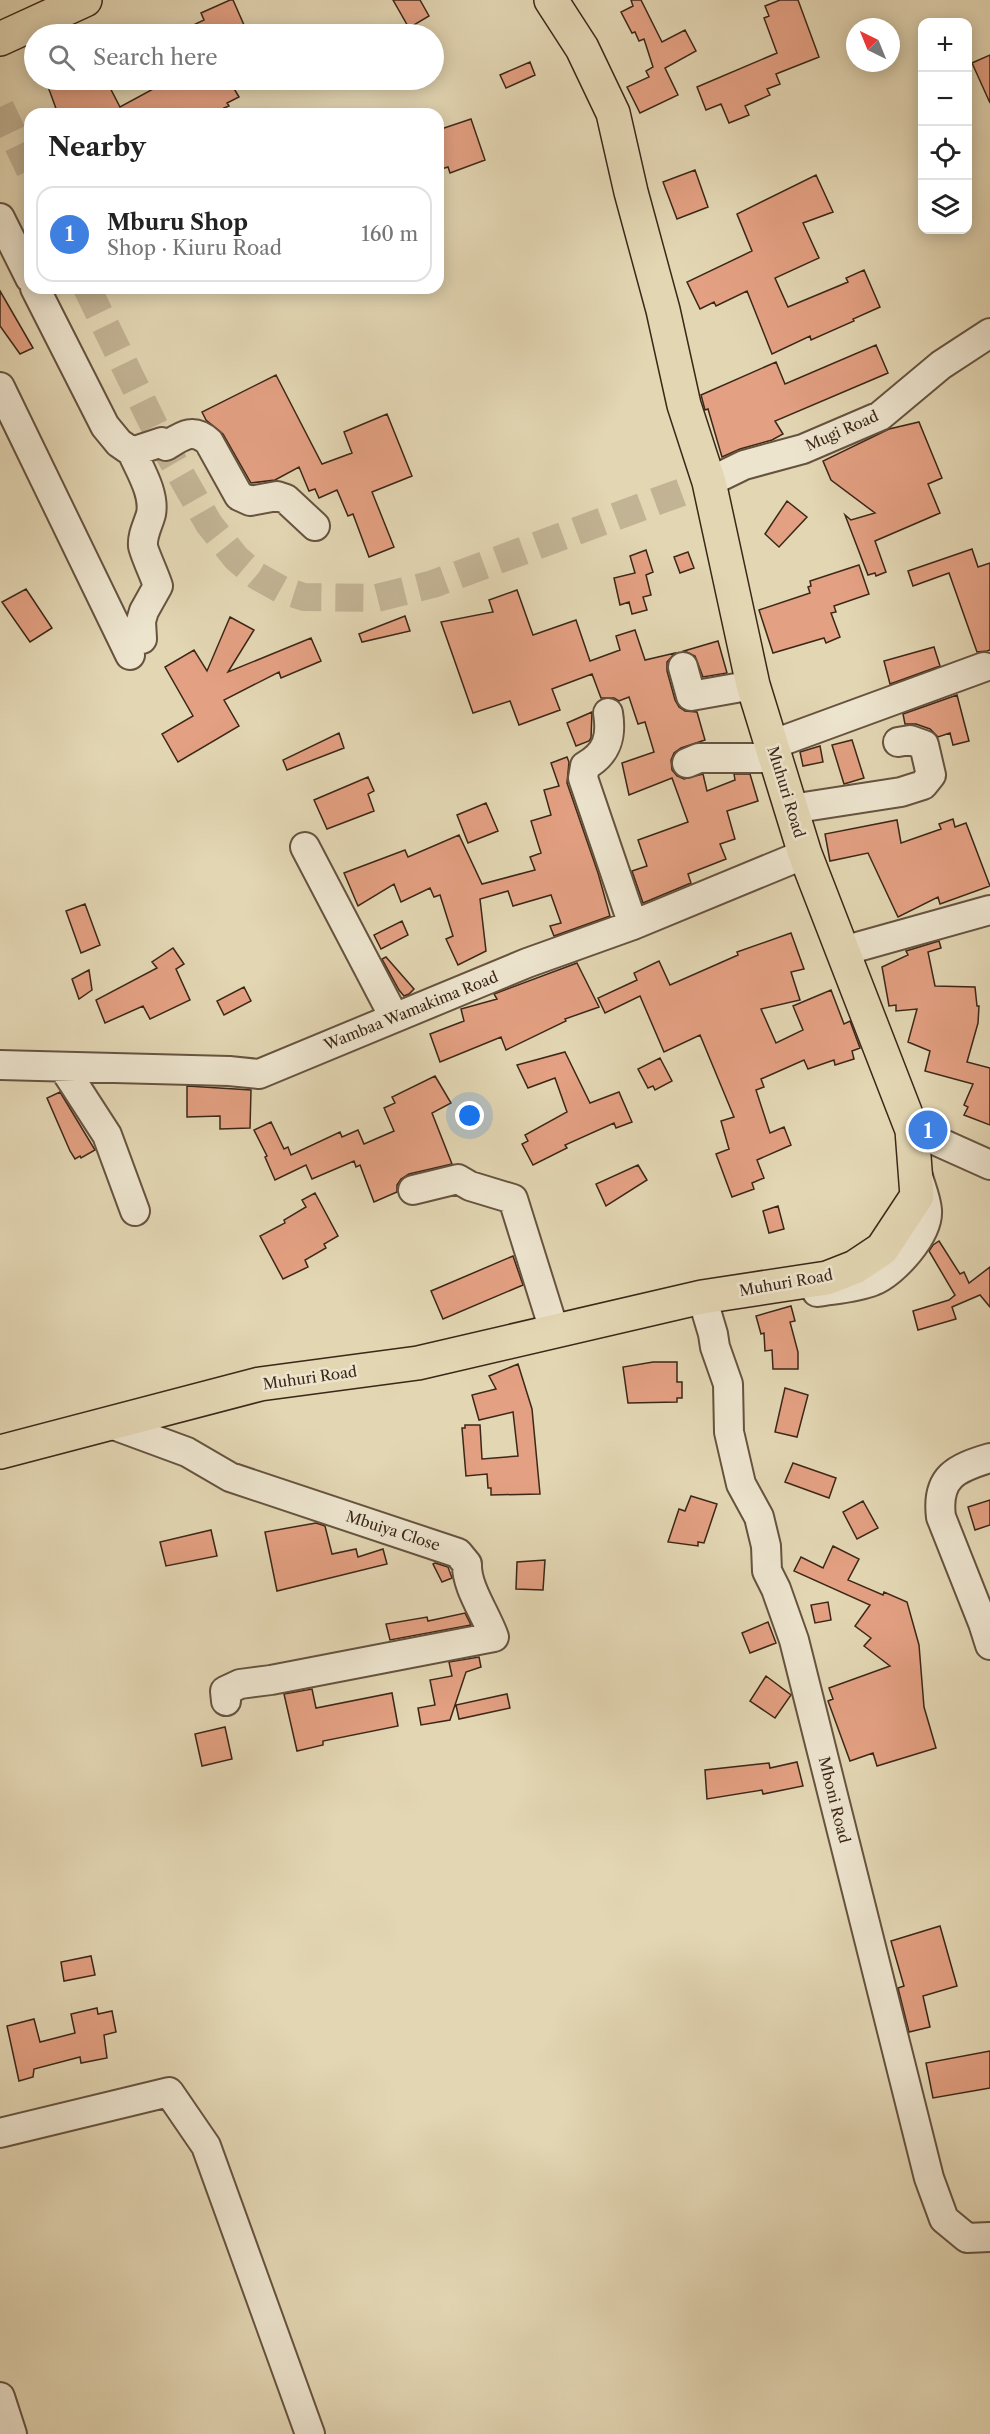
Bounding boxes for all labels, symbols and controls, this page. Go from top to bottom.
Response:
north arrow [846,18,900,72]
map controls [918,18,972,234]
button: + [918,18,972,72]
search box [24,24,444,90]
icon: search [45,41,78,74]
text: Search here [93,44,218,71]
button: − [918,72,972,126]
button: locate [918,126,972,180]
text: Nearby [48,131,146,163]
button: layers [918,180,972,234]
text: Mburu Shop [107,209,248,236]
text: 1 [65,222,74,246]
text: 160 m [361,222,418,246]
text: Shop · Kiuru Road [107,236,282,260]
street label: Mugi Road [802,406,881,455]
street label: Muhuri Road [764,744,809,840]
street label: Wambaa Wamakima Road [320,967,501,1055]
your location [455,1101,484,1130]
pin: 1 [908,1108,948,1152]
street label: Muhuri Road [738,1265,834,1300]
street label: Muhuri Road [262,1362,358,1394]
street label: Mbuiya Close [344,1506,443,1555]
street label: Mboni Road [815,1755,854,1845]

